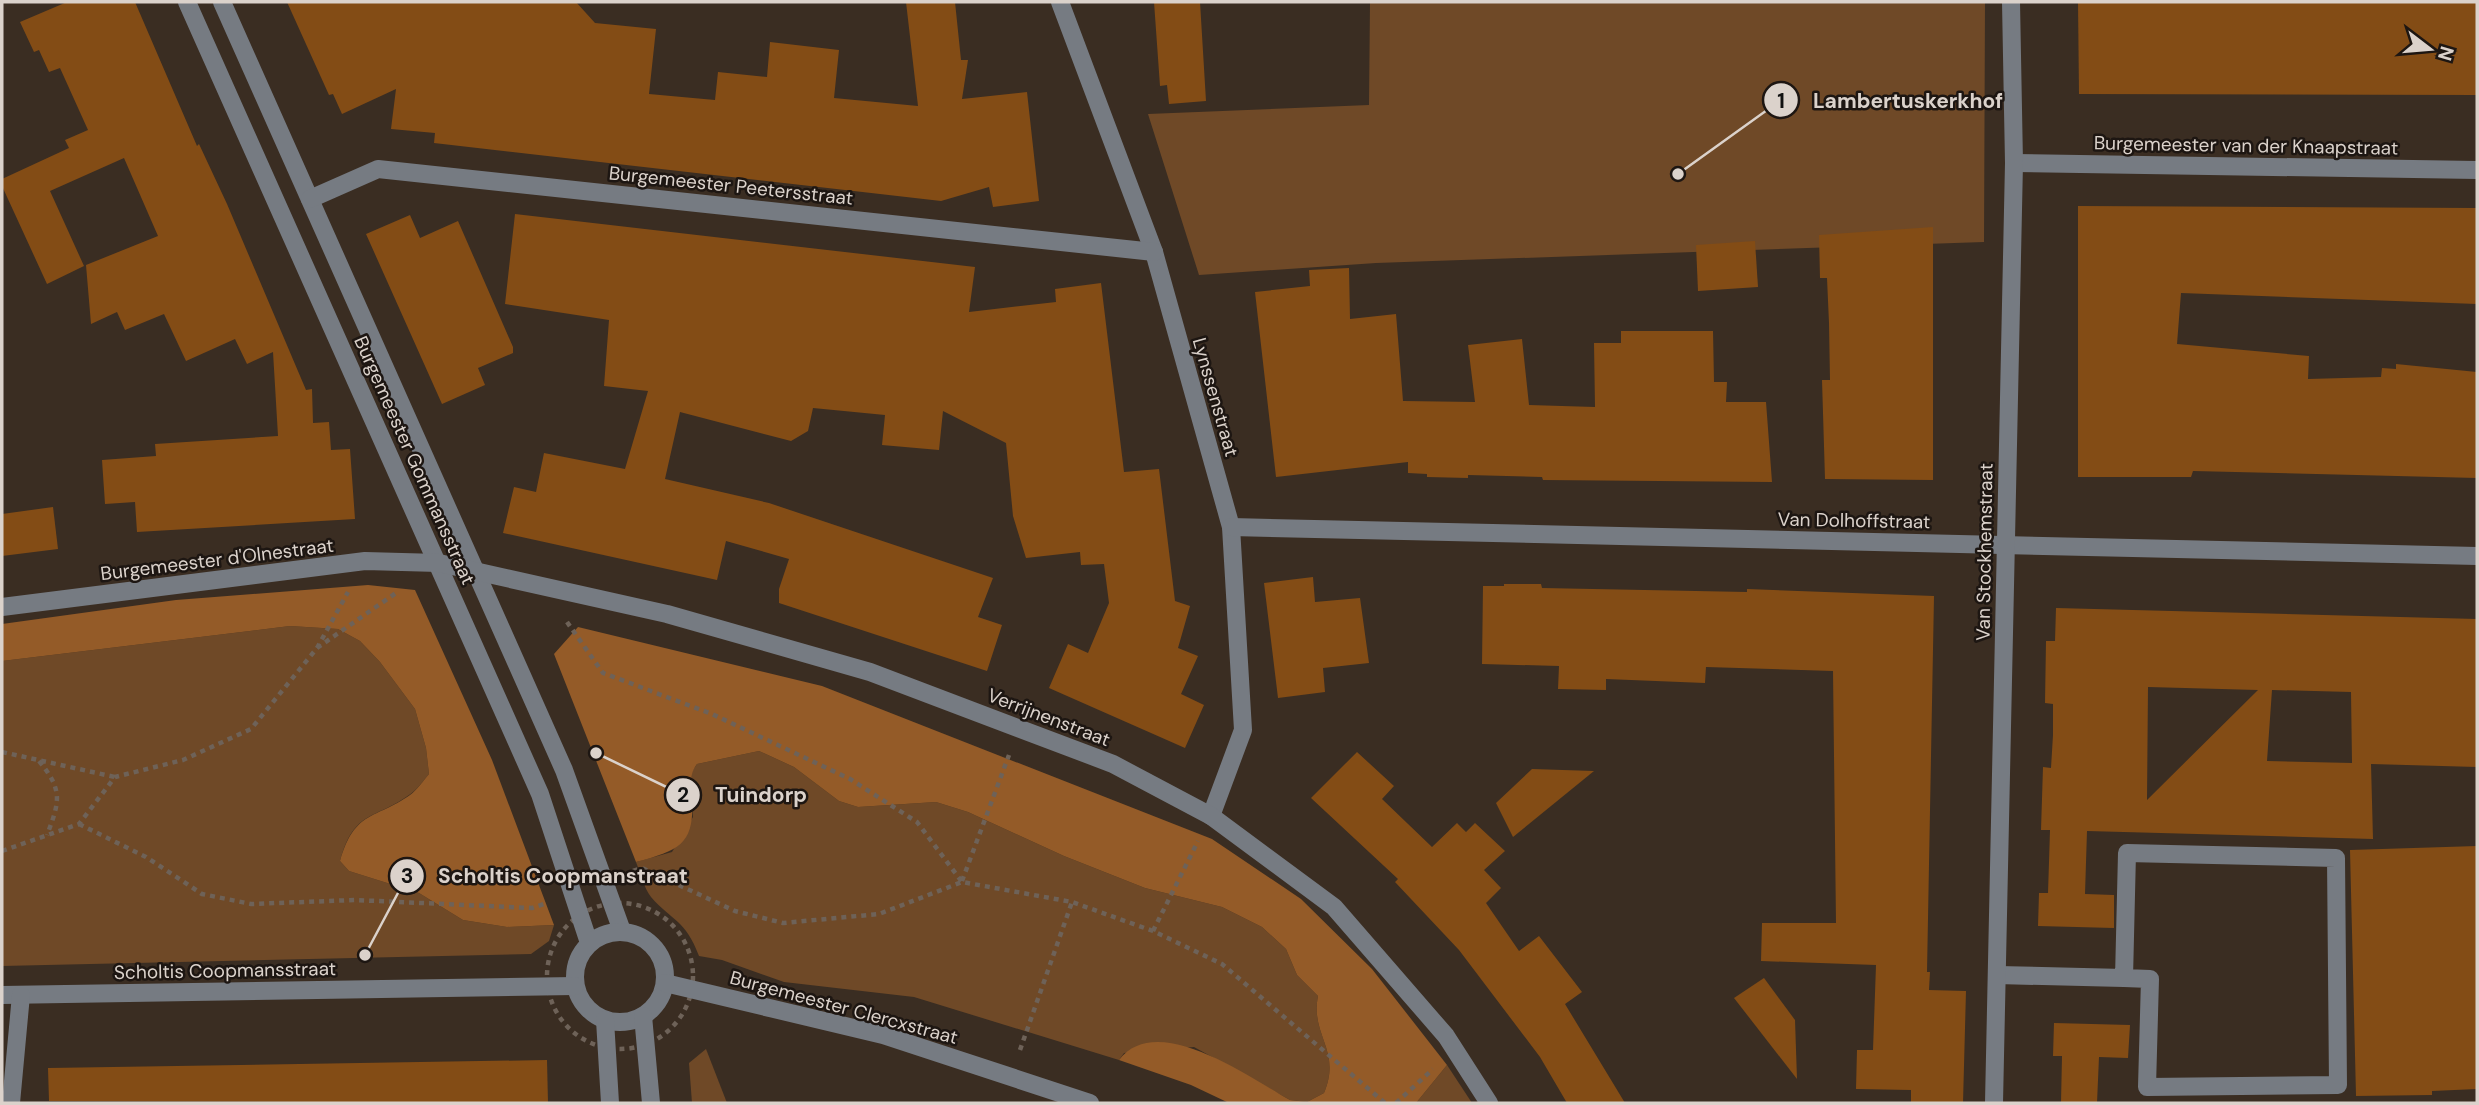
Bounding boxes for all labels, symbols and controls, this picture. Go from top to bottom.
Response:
north arrow [2395,14,2465,84]
text: N [2432,43,2460,64]
callout: Lambertuskerkhof [1763,79,2017,121]
text: 1 [1777,87,1785,115]
text: Lambertuskerkhof [1813,87,2003,115]
street label: Burgemeester van der Knaapstraat [2094,130,2398,161]
street label: Burgemeester Peetersstraat [608,160,854,211]
street label: Burgemeester Gommansstraat [348,332,481,588]
street label: Lynssenstraat [1187,335,1244,459]
street label: Van Stockhemstraat [1970,463,1999,641]
street label: Van Dolhoffstraat [1777,507,1931,534]
street label: Burgemeester d'Olnestraat [99,533,335,586]
street label: Verrijnenstraat [984,683,1114,752]
callout: Tuindorp [666,774,821,816]
text: 2 [677,781,689,809]
text: Tuindorp [715,781,807,809]
callout: Scholtis Coopmanstraat [389,855,702,897]
text: 3 [401,862,413,890]
text: Scholtis Coopmanstraat [438,862,688,890]
street label: Scholtis Coopmansstraat [114,956,336,985]
street label: Burgemeester Clercxstraat [727,965,961,1050]

